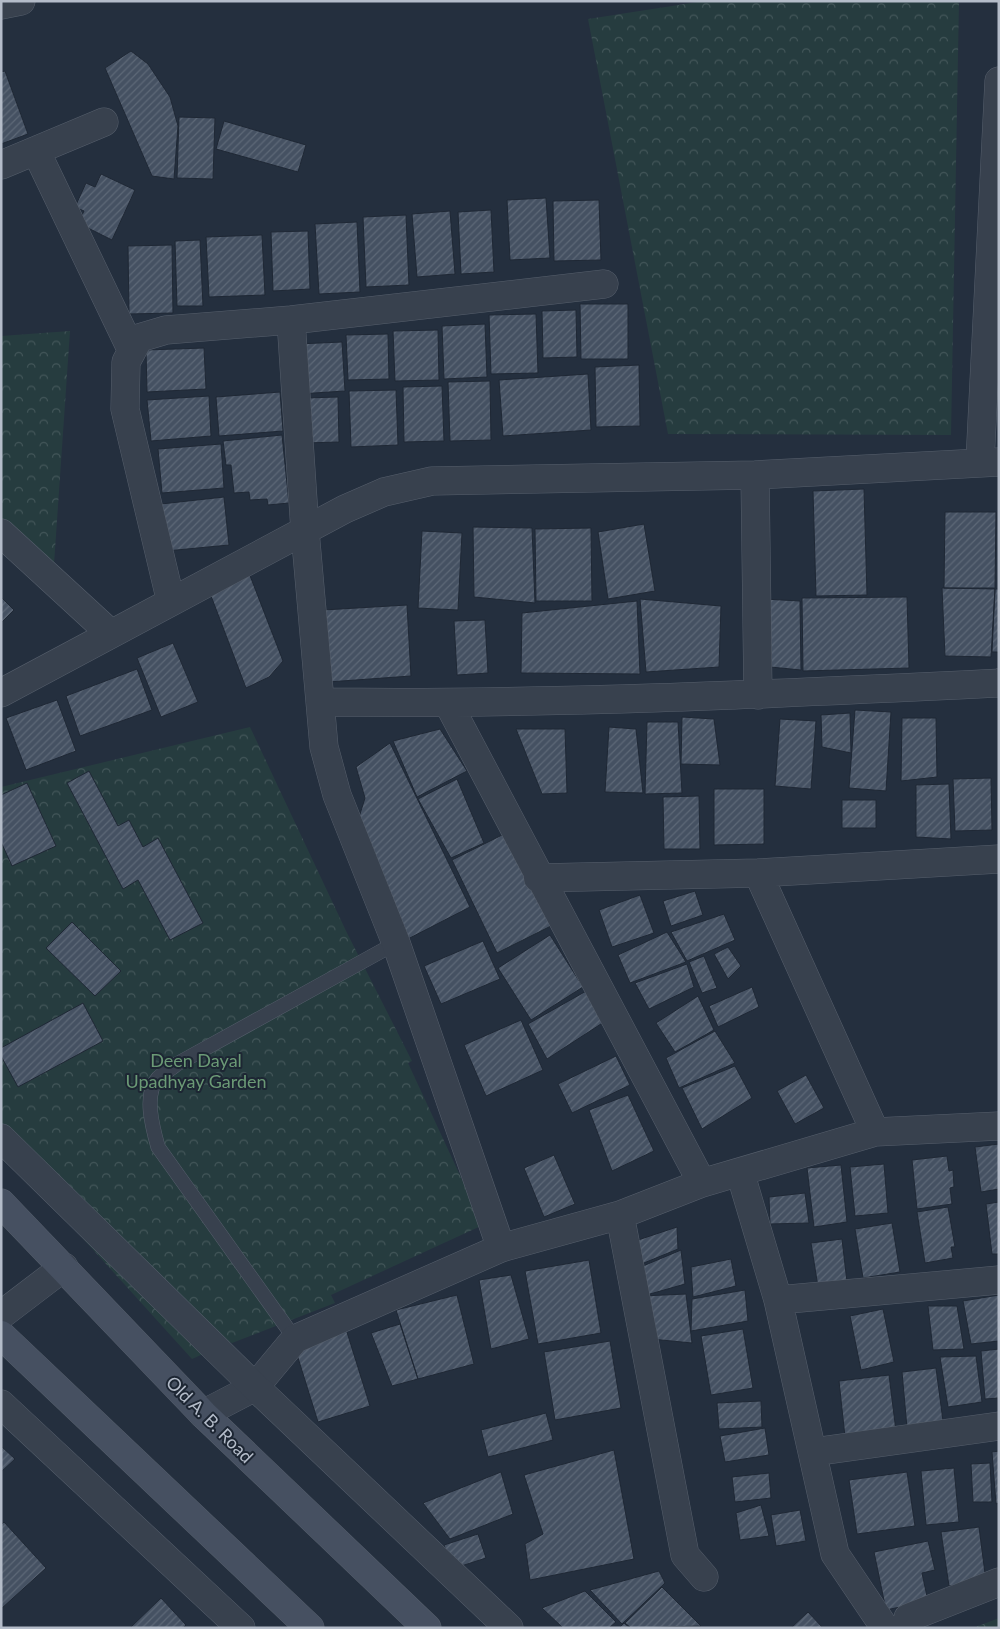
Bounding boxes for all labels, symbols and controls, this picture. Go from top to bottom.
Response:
park label: Deen Dayal Upadhyay Garden [125,1049,267,1092]
street label: Old A. B. Road [162,1371,258,1467]

